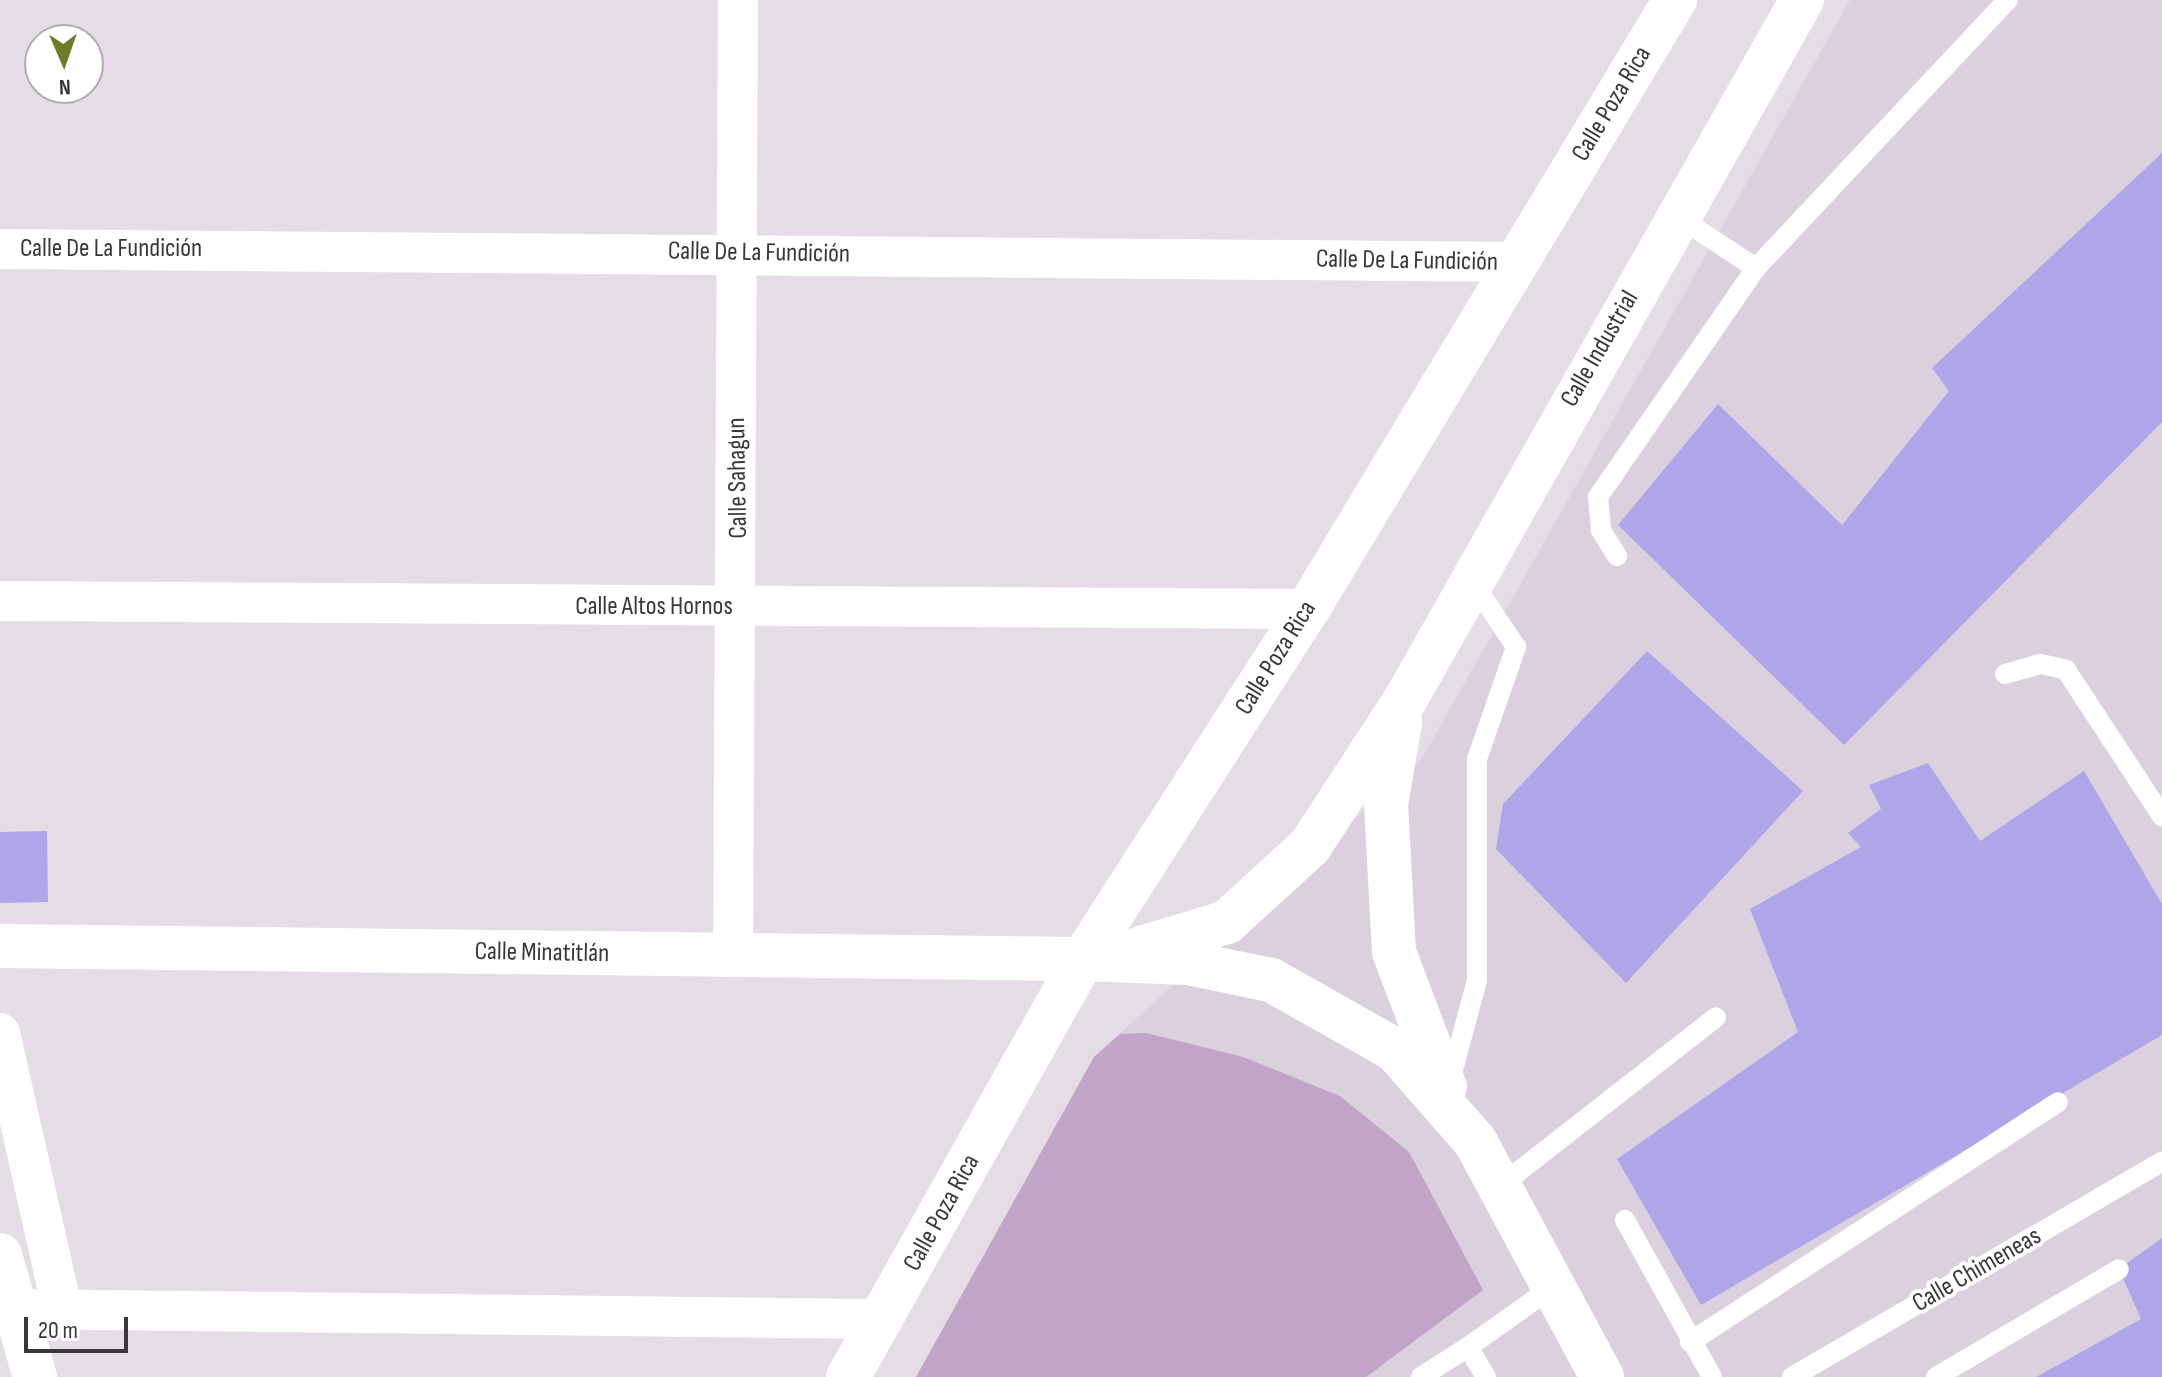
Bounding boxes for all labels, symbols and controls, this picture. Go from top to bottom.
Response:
north arrow [24,24,104,104]
street label: Calle Poza Rica [1566,41,1658,167]
text: N [58,73,71,100]
street label: Calle De La Fundición [20,233,202,265]
street label: Calle De La Fundición [668,236,850,270]
street label: Calle De La Fundición [1316,244,1498,278]
street label: Calle Industrial [1554,285,1646,413]
street label: Calle Sahagun [721,417,755,539]
street label: Calle Altos Hornos [575,591,733,623]
street label: Calle Poza Rica [1229,595,1323,721]
street label: Calle Minatitlán [474,936,610,970]
street label: Calle Poza Rica [897,1149,987,1277]
street label: Calle Chimeneas [1907,1221,2047,1319]
scale bar [28,1301,132,1351]
text: 20 m [38,1316,78,1345]

